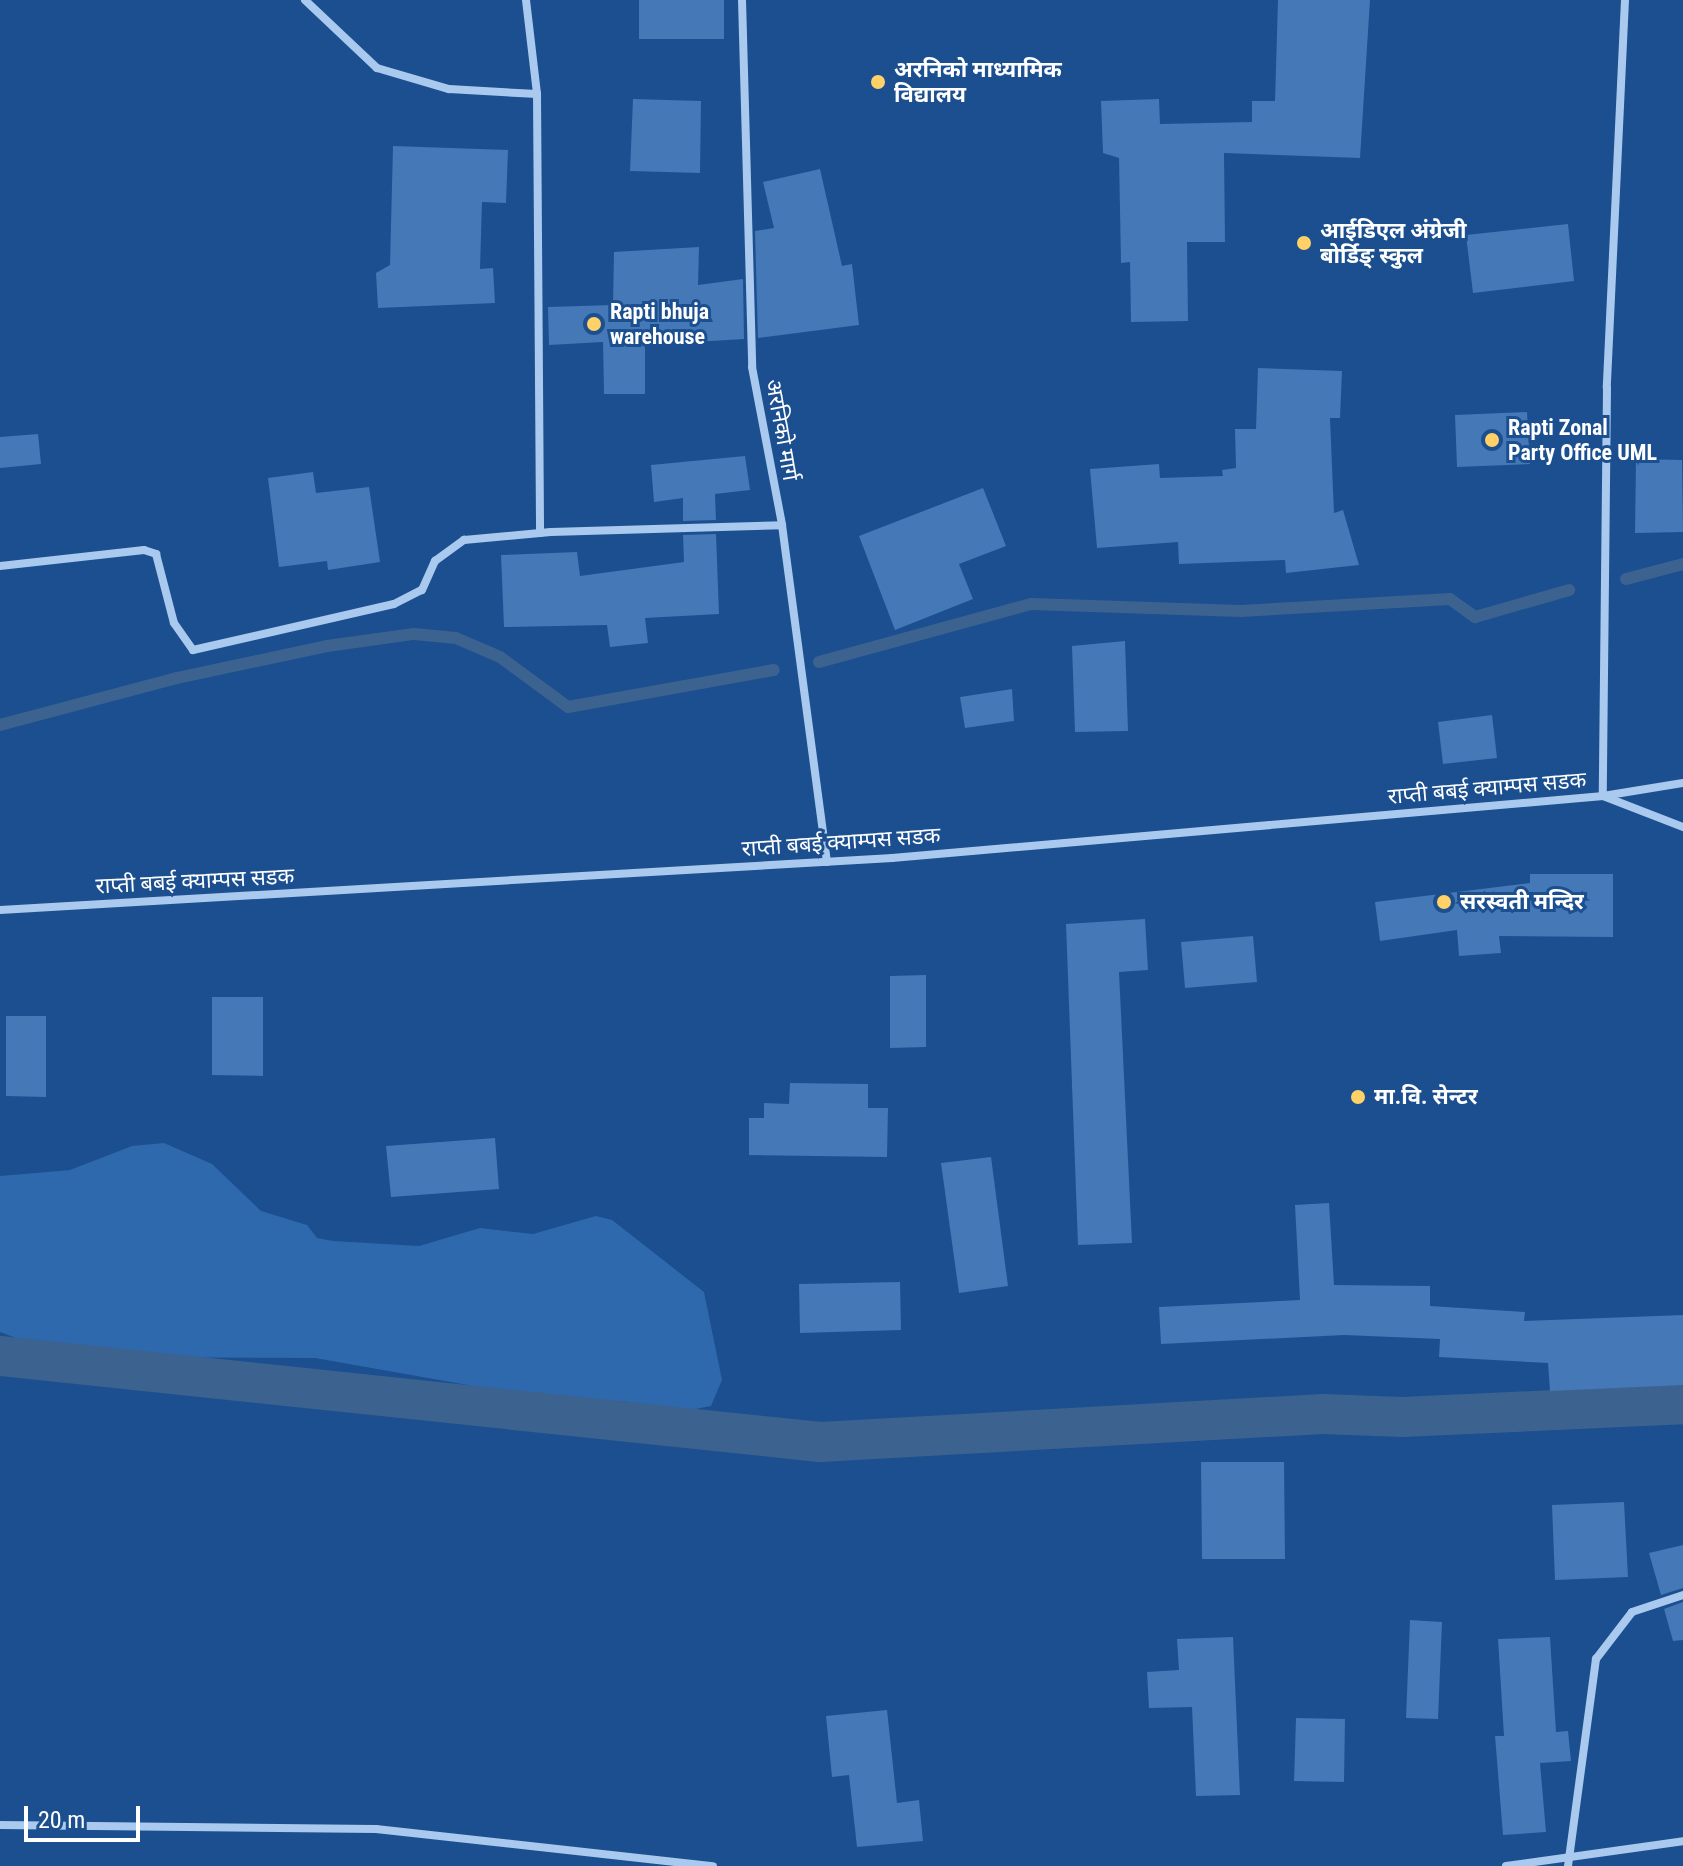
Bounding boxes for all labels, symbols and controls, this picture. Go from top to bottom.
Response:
place label: अरनिको माध्यामिक विद्यालय [894,56,1062,108]
marker: अरनिको माध्यामिक विद्यालय [869,73,887,91]
place label: आईडिएल अंग्रेजी बोर्डिङ् स्कुल [1320,217,1466,268]
marker: आईडिएल अंग्रेजी बोर्डिङ् स्कुल [1295,234,1313,252]
place label: Rapti bhuja warehouse [610,298,709,350]
marker: Rapti bhuja warehouse [585,315,603,333]
street label: अरनिको मार्ग [760,377,804,483]
place label: Rapti Zonal Party Office UML [1508,414,1657,466]
marker: Rapti Zonal Party Office UML [1483,431,1501,449]
street label: राप्ती बबई क्याम्पस सडक [1387,766,1587,810]
street label: राप्ती बबई क्याम्पस सडक [741,822,941,862]
street label: राप्ती बबई क्याम्पस सडक [95,863,295,899]
place label: सरस्वती मन्दिर [1460,889,1584,915]
marker: सरस्वती मन्दिर [1435,893,1453,911]
place label: मा.वि. सेन्टर [1374,1084,1478,1110]
marker: मा.वि. सेन्टर [1349,1088,1367,1106]
scale bar [28,1790,144,1840]
text: 20 m [38,1806,85,1834]

